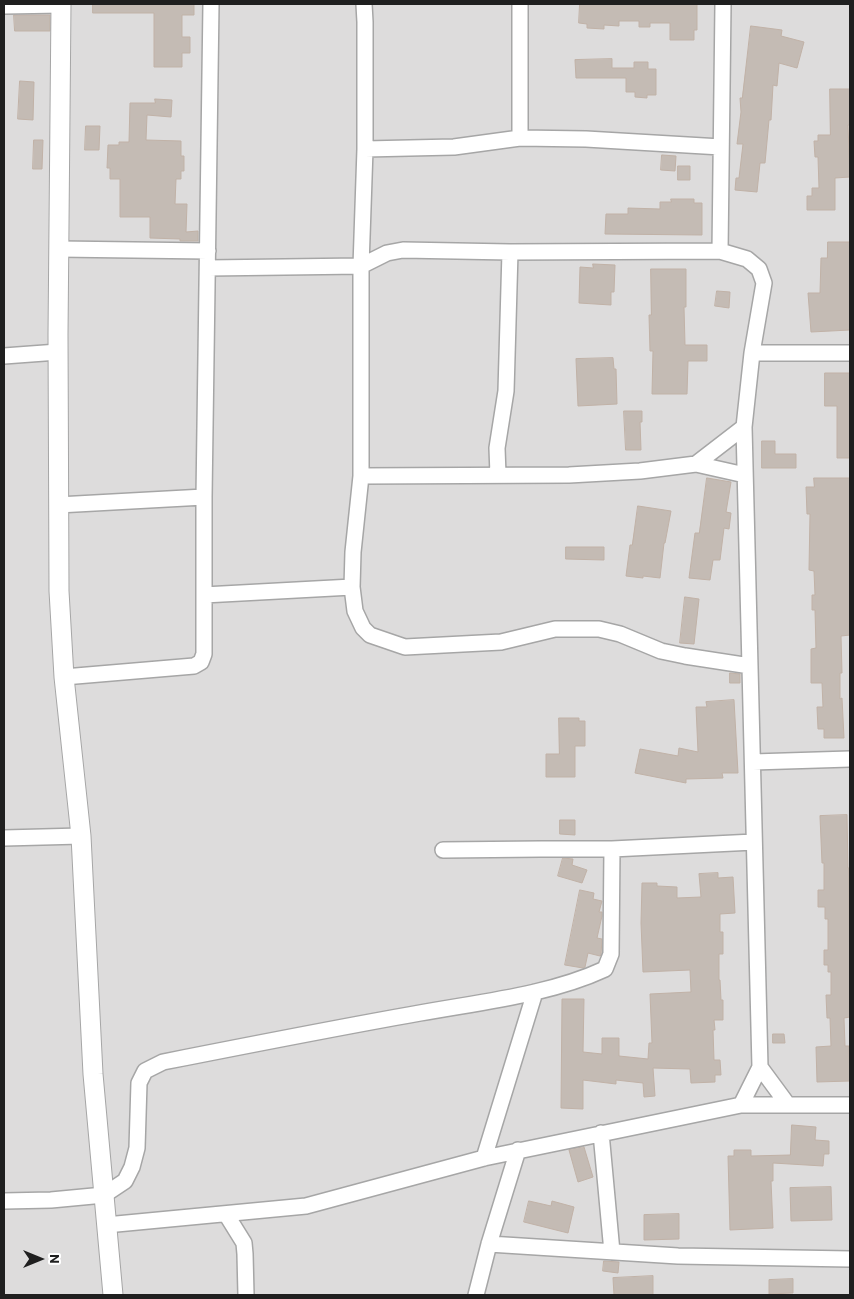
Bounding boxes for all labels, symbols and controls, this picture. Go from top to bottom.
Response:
north arrow [15,1234,65,1284]
text: N [47,1254,64,1264]

